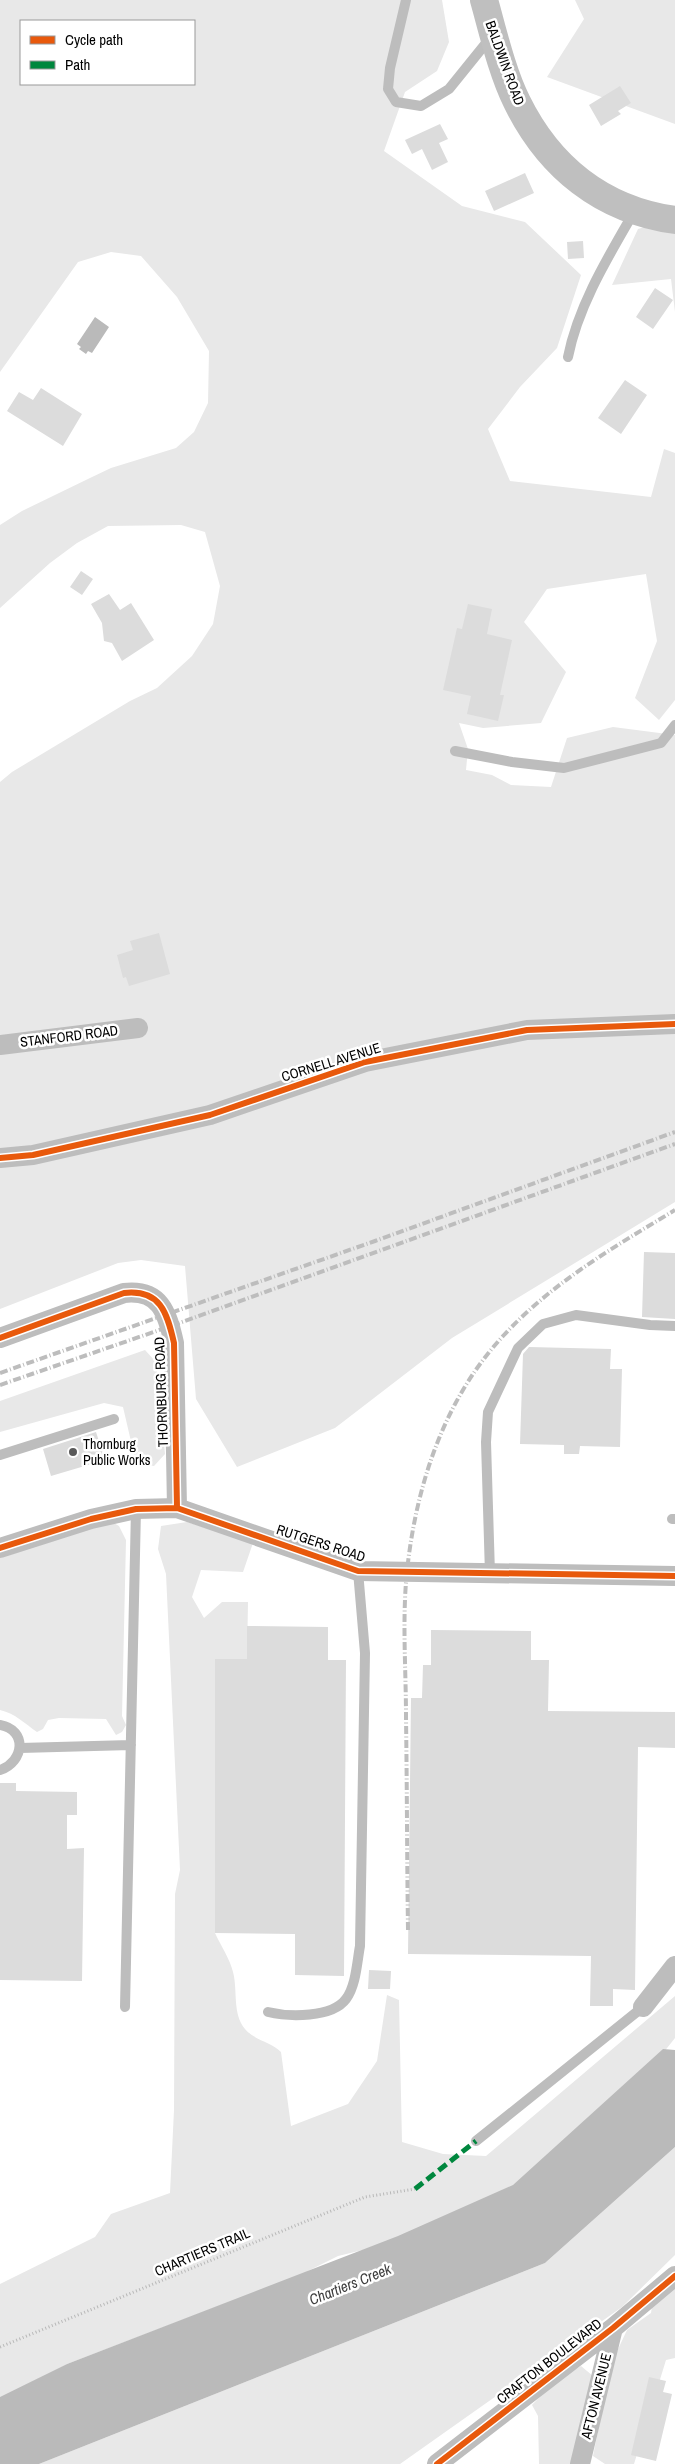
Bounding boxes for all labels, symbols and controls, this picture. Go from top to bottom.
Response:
street label: BALDWIN ROAD [481,18,529,108]
legend [20,20,195,85]
text: Cycle path [65,29,123,50]
text: Path [65,54,90,75]
street label: STANFORD ROAD [19,1021,119,1051]
street label: CORNELL AVENUE [279,1038,383,1086]
street label: THORNBURG ROAD [150,1337,172,1447]
place label: Thornburg Public Works [83,1435,151,1469]
marker: Thornburg Public Works [67,1446,79,1458]
street label: RUTGERS ROAD [274,1520,368,1566]
street label: CHARTIERS TRAIL [152,2224,253,2280]
water label: Chartiers Creek [306,2258,395,2310]
street label: CRAFTON BOULEVARD [493,2314,605,2408]
street label: AFTON AVENUE [576,2351,615,2442]

